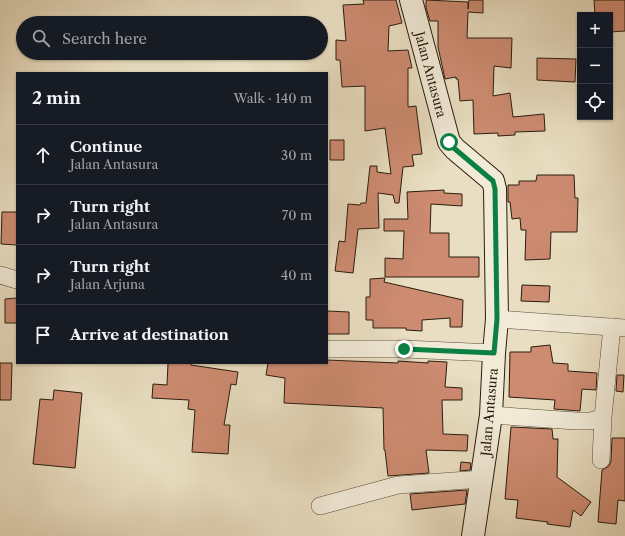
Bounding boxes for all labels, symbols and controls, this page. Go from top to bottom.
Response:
map controls [577,12,613,120]
button: + [577,12,613,48]
search box [16,16,328,60]
icon: search [30,27,52,49]
street label: Jalan Antasura [411,28,450,119]
text: Search here [62,29,147,48]
button: − [577,48,613,84]
button: locate [577,84,613,120]
text: 2 min [32,88,81,108]
text: Walk · 140 m [234,90,312,106]
route start [440,133,458,151]
text: Continue [70,137,142,156]
icon: ahead [32,144,54,166]
text: 30 m [281,147,312,163]
text: Jalan Antasura [70,156,158,172]
text: Turn right [70,197,150,216]
icon: right [32,204,54,226]
text: 70 m [282,207,312,223]
text: Jalan Antasura [70,216,158,232]
text: Turn right [70,257,150,276]
icon: right [32,264,54,286]
text: 40 m [281,267,312,283]
text: Jalan Arjuna [70,276,145,292]
icon: arrive [32,324,54,346]
text: Arrive at destination [70,325,229,344]
route end [395,340,413,358]
street label: Jalan Antasura [477,367,501,459]

